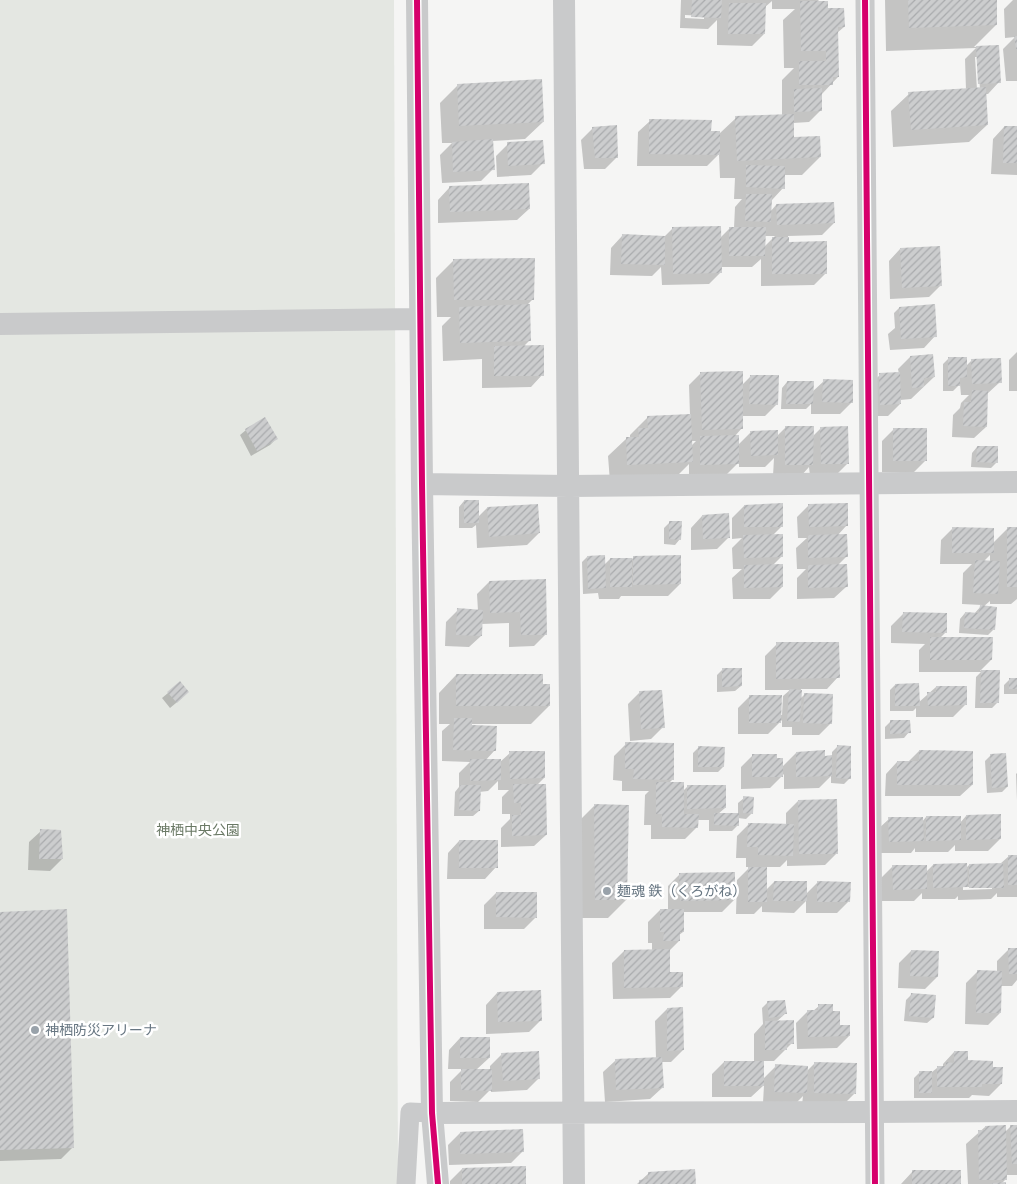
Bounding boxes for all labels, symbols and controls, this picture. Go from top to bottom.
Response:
park label: 神栖中央公園 [156,822,240,838]
place label: 麺魂 鉄（くろがね） [617,883,746,899]
marker: 麺魂 鉄（くろがね） [601,885,613,897]
place label: 神栖防災アリーナ [45,1022,157,1038]
marker: 神栖防災アリーナ [29,1024,41,1036]

